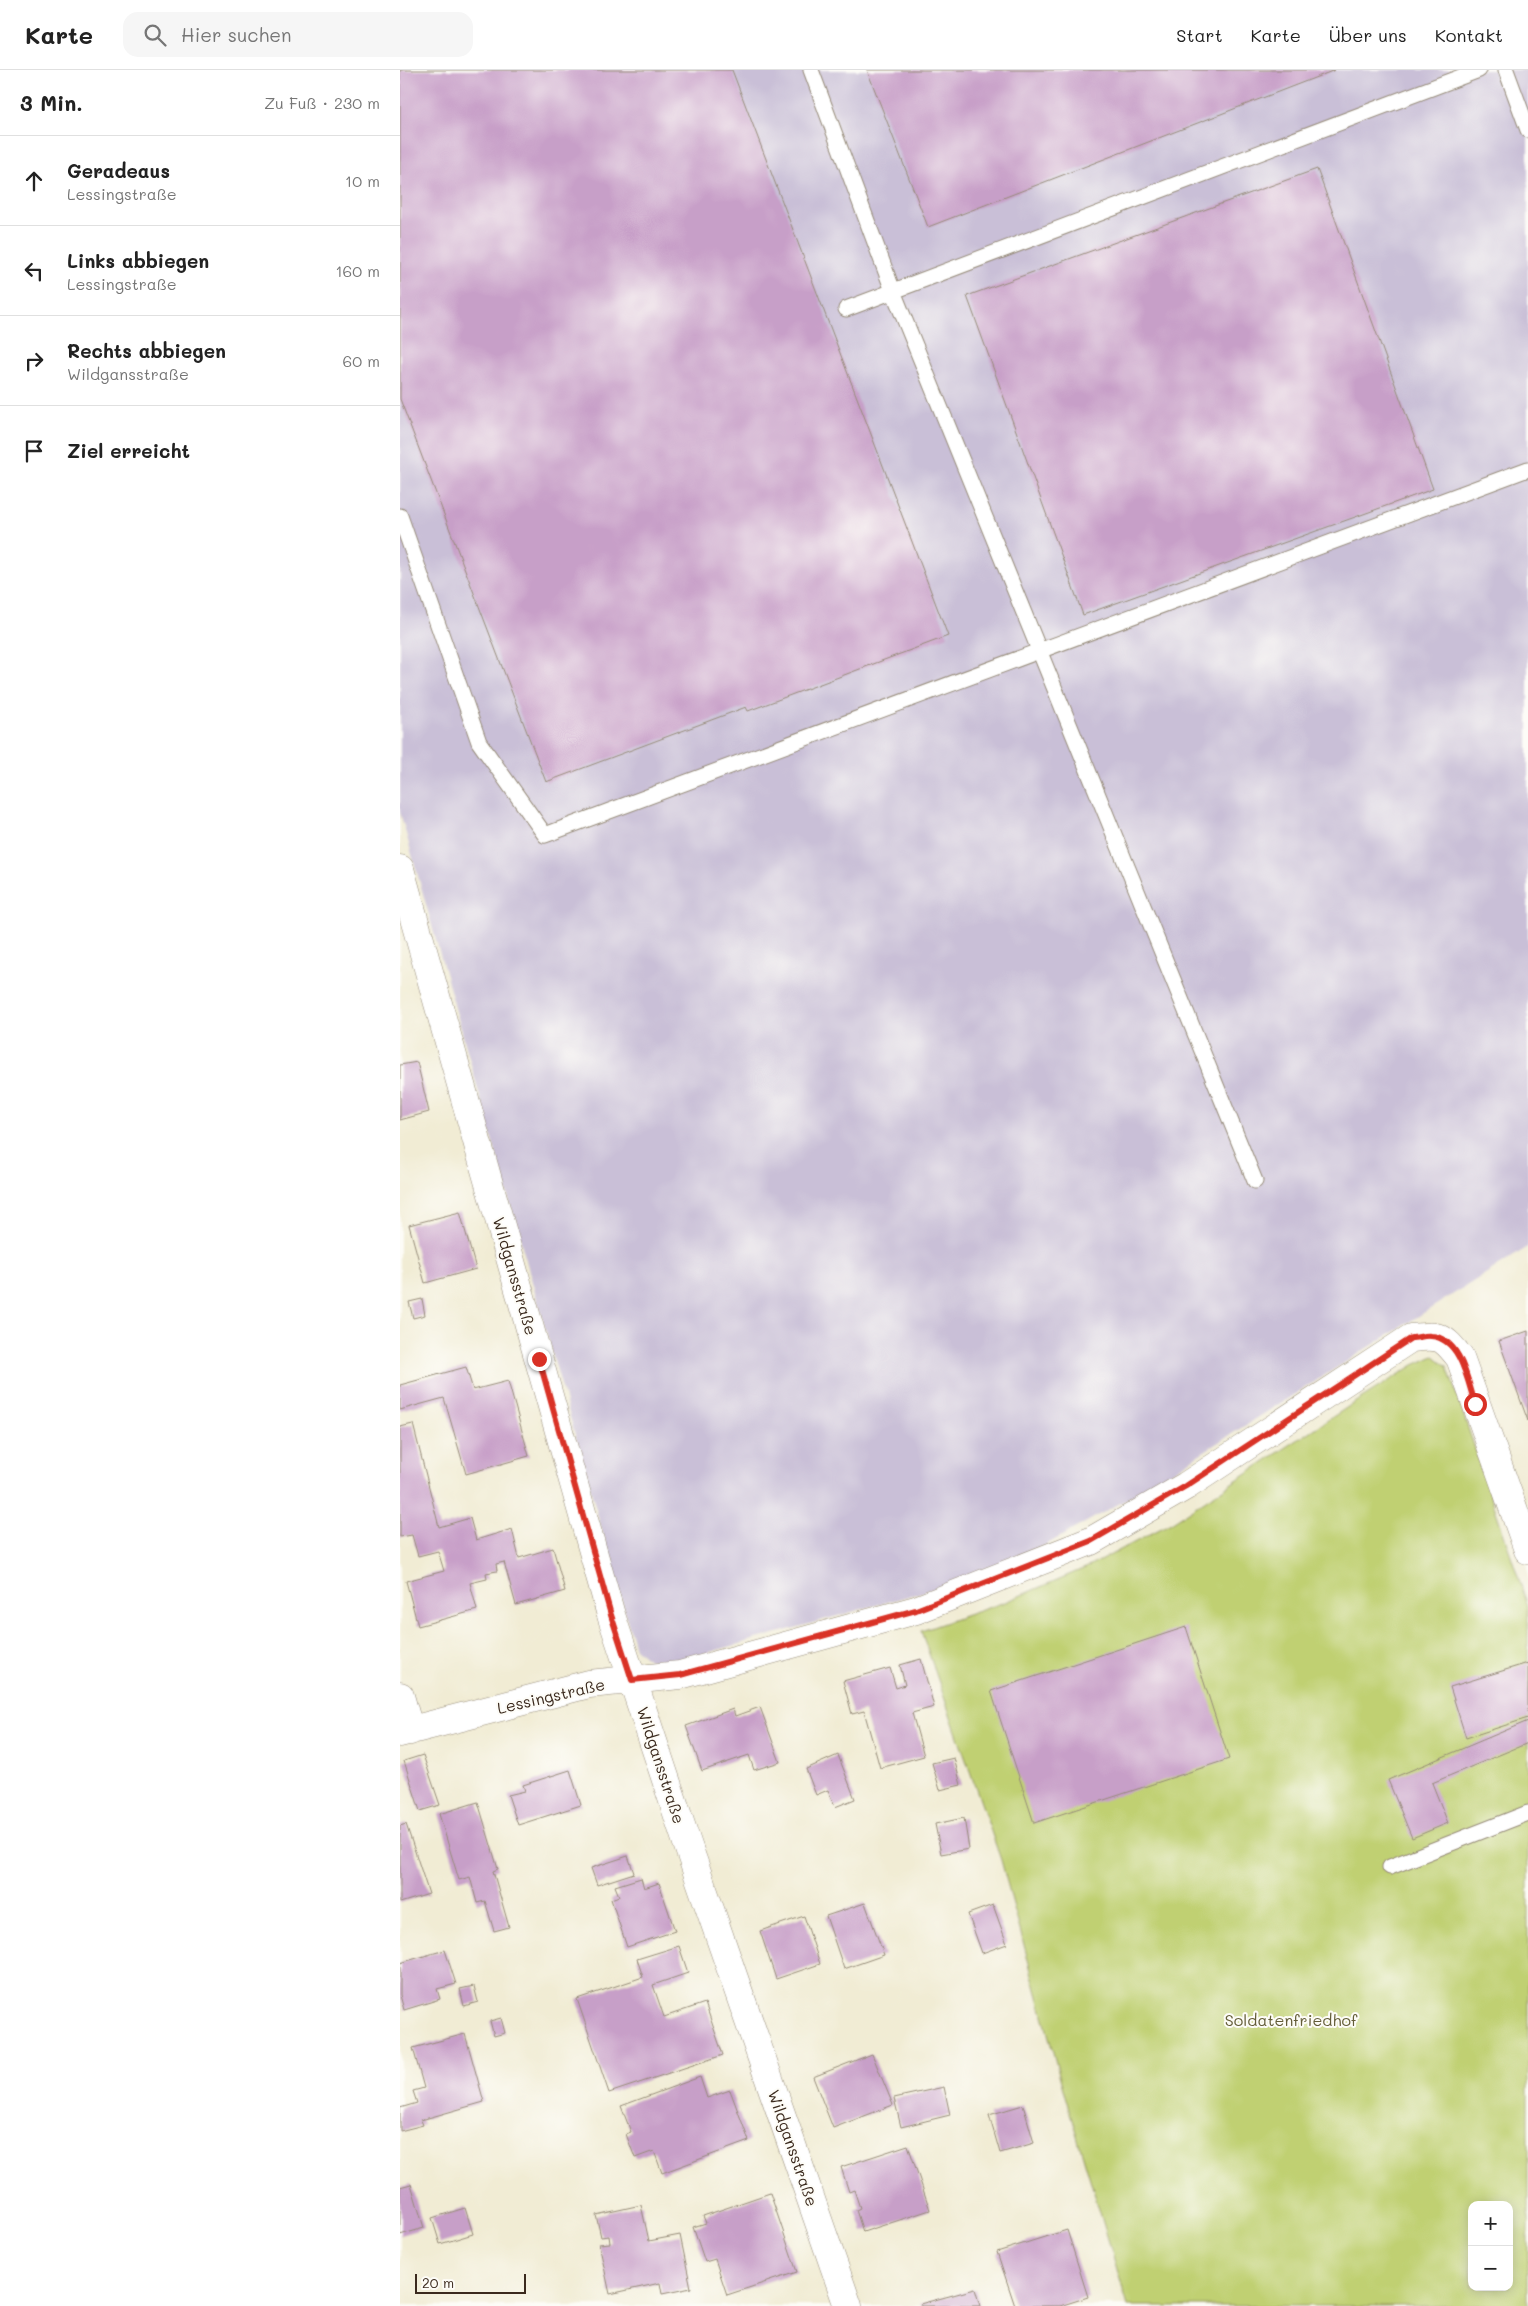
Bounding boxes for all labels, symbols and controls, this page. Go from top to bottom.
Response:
search box [123,12,473,57]
text: Karte [25,19,93,50]
icon: search [141,21,169,49]
text: Hier suchen [181,22,292,47]
text: Start [1176,23,1223,47]
text: Karte [1251,23,1301,47]
text: Über uns [1329,23,1407,47]
text: Kontakt [1435,23,1503,47]
text: 3 Min. [20,89,83,116]
text: Zu Fuß · 230 m [264,92,380,113]
text: Geradeaus [67,158,170,183]
icon: ahead [20,167,48,195]
text: 10 m [345,170,380,191]
text: Lessingstraße [67,183,177,204]
text: Links abbiegen [67,248,209,273]
icon: left [20,257,48,285]
text: 160 m [335,260,380,281]
text: Lessingstraße [67,273,177,294]
text: Rechts abbiegen [67,338,226,363]
icon: right [20,347,48,375]
text: 60 m [343,350,380,371]
text: Wildgansstraße [67,363,189,384]
icon: arrive [20,437,48,465]
text: Ziel erreicht [67,438,190,463]
street label: Wildgansstraße [489,1214,542,1337]
route end [528,1348,551,1371]
route start [1464,1393,1487,1416]
street label: Lessingstraße [495,1673,607,1718]
street label: Wildgansstraße [633,1704,690,1826]
park label: Soldatenfriedhof [1225,2009,1358,2030]
street label: Wildgansstraße [764,2087,823,2209]
map controls [1468,2201,1513,2291]
button: + [1468,2201,1513,2246]
button: − [1468,2246,1513,2291]
scale bar [415,2271,526,2294]
text: 20 m [422,2273,454,2292]

